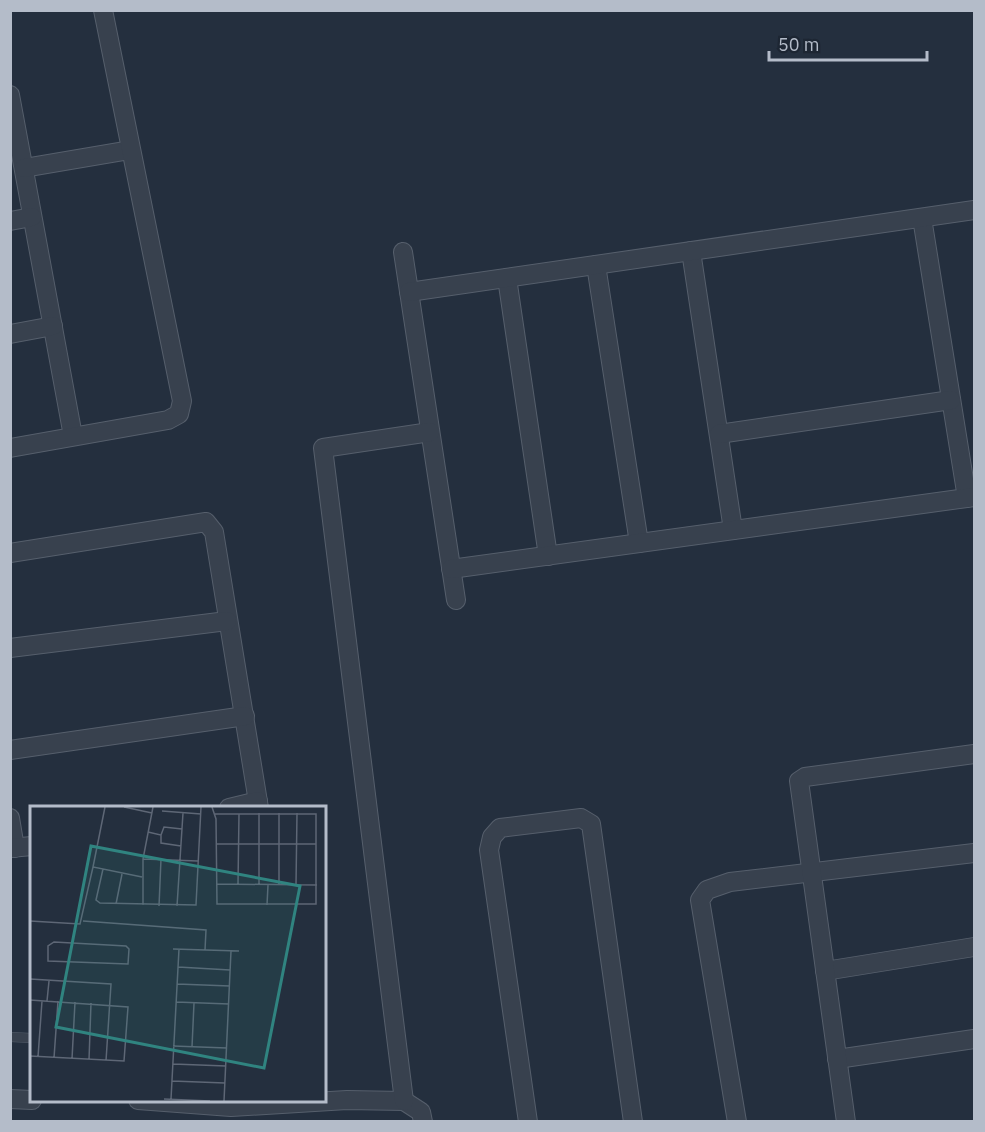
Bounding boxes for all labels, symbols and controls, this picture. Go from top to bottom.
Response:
scale bar [769,24,926,62]
text: 50 m [778,33,820,56]
inset map [30,806,326,1102]

